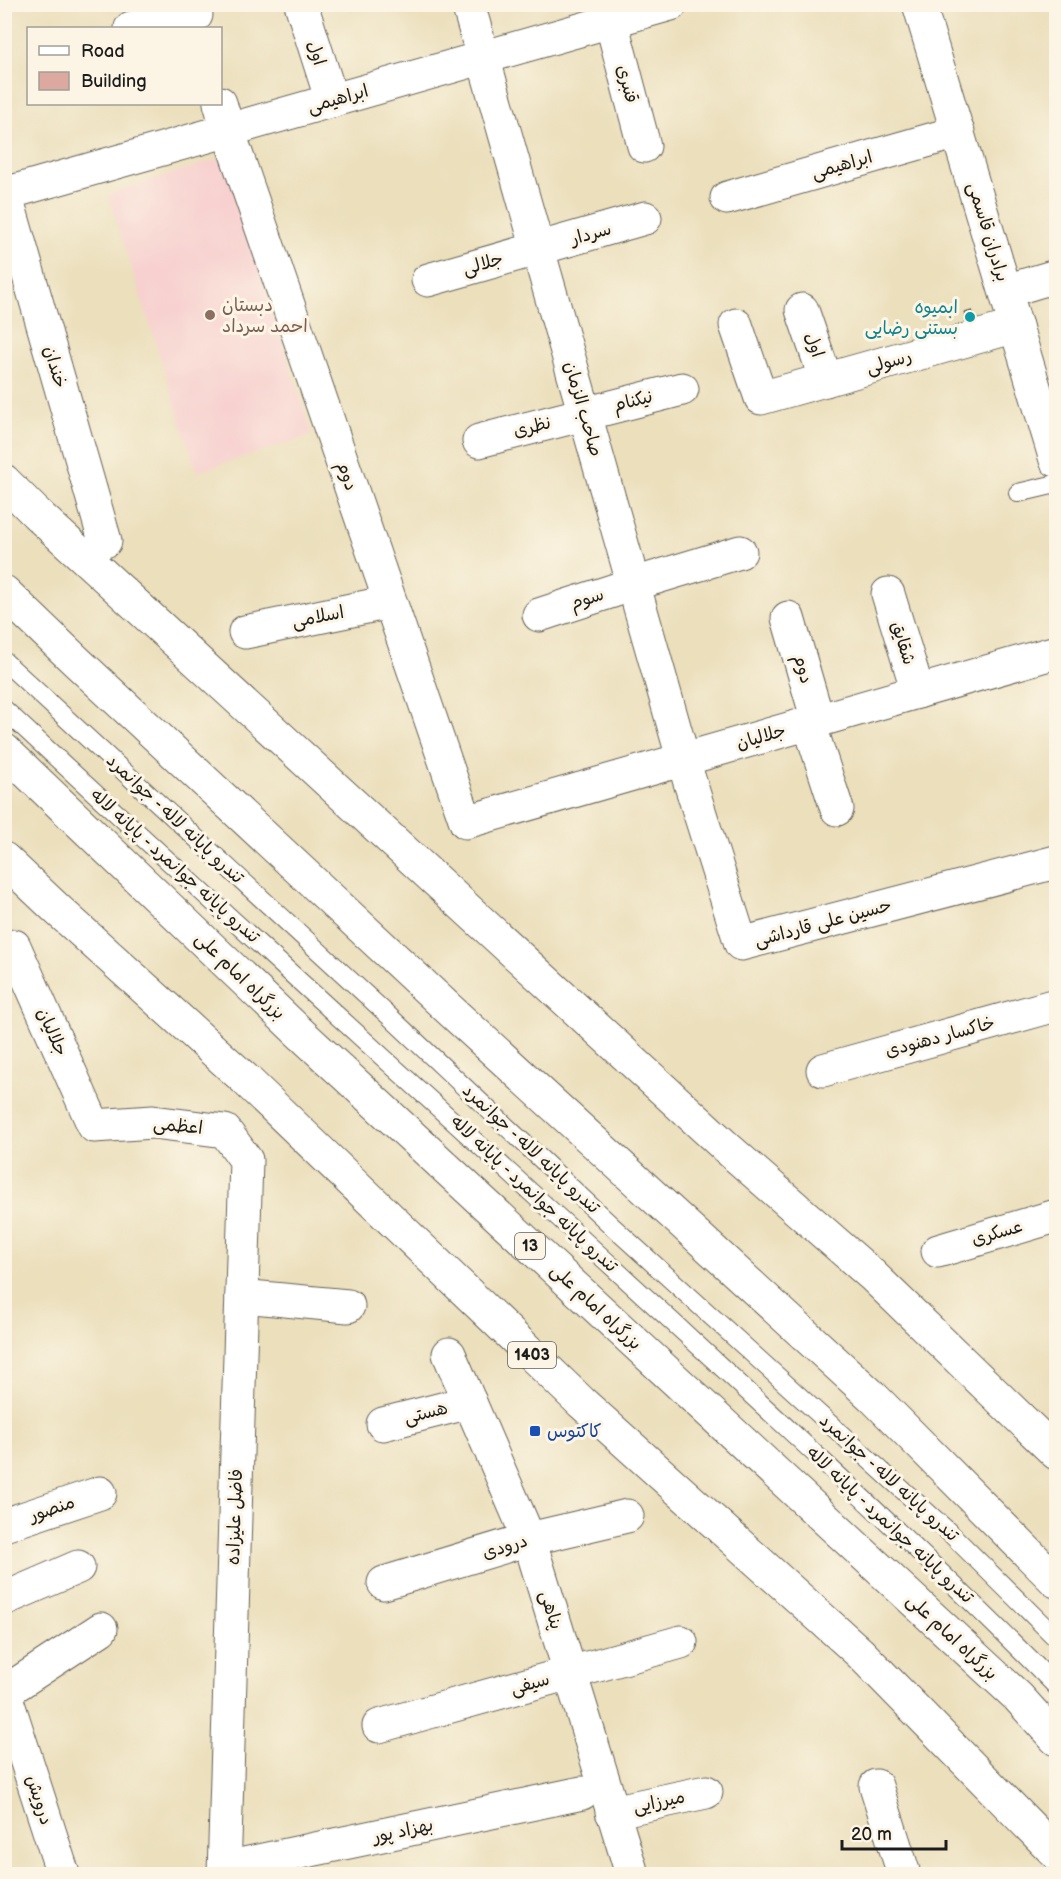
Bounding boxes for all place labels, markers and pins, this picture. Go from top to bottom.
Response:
place label: دبستان احمد سرداد [222,295,308,337]
place label: ابمیوه بستنی رضایی [865,297,958,339]
marker: دبستان احمد سرداد [203,308,217,322]
marker: ابمیوه بستنی رضایی [963,310,977,324]
place label: کاکتوس [547,1421,602,1442]
marker: کاکتوس [528,1424,542,1438]

